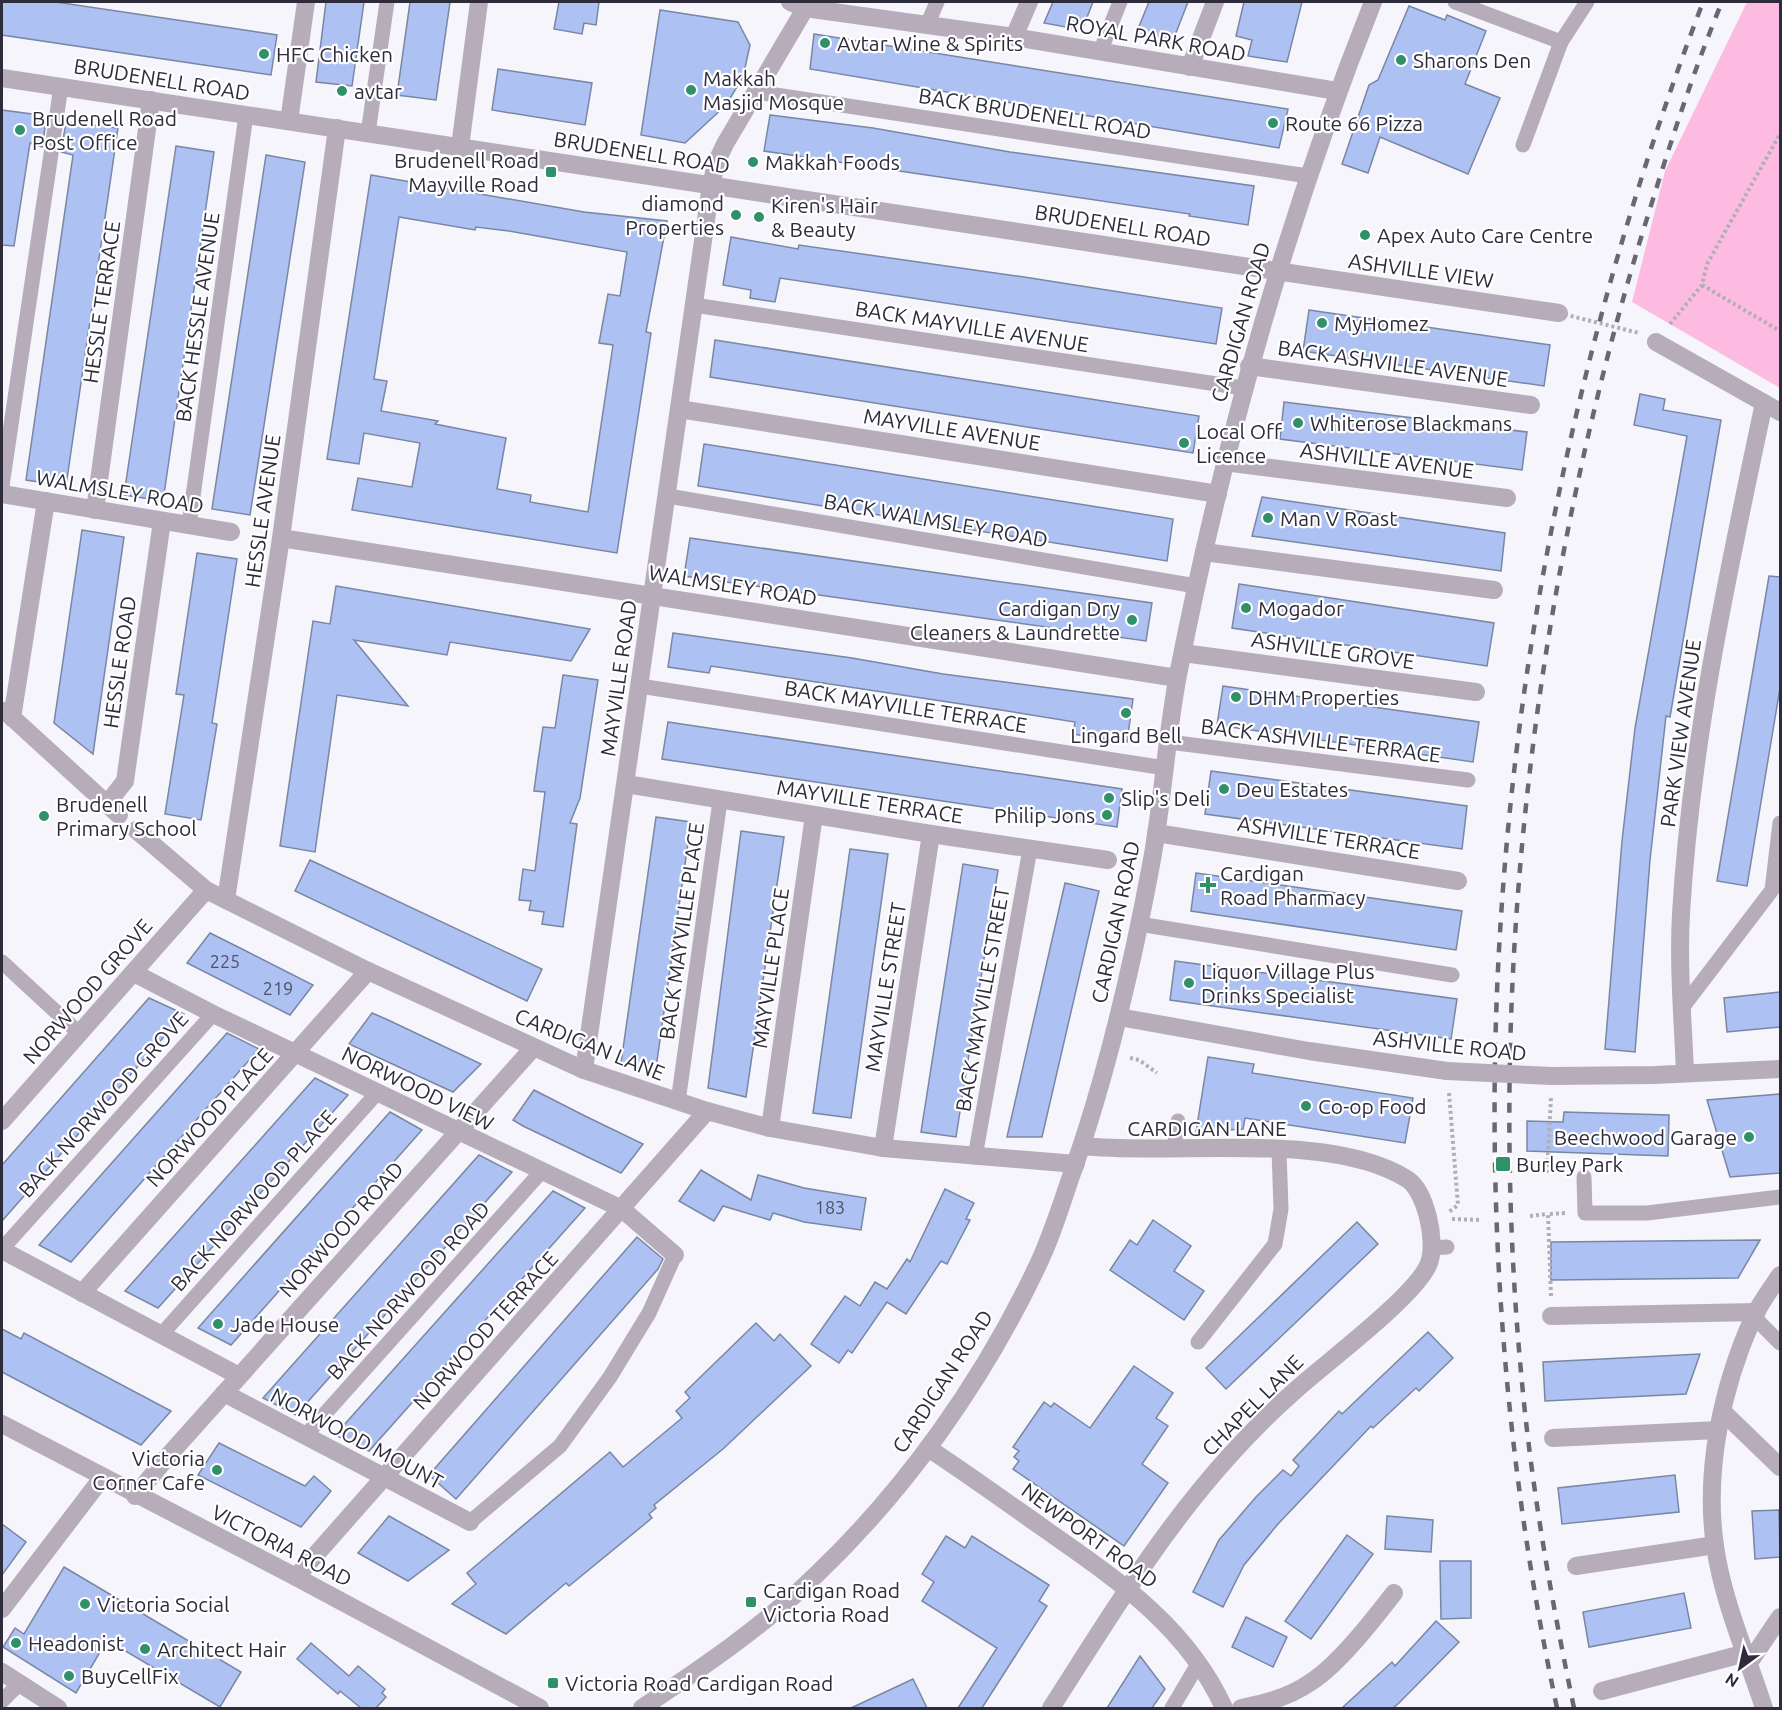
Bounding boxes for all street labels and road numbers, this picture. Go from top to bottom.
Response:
street label: ROYAL PARK ROAD [1064,10,1248,66]
street label: BRUDENELL ROAD [72,53,252,105]
street label: BACK BRUDENELL ROAD [917,83,1153,143]
street label: BRUDENELL ROAD [552,126,732,178]
street label: BRUDENELL ROAD [1033,199,1213,251]
street label: BACK HESSLE AVENUE [170,210,224,424]
street label: HESSLE TERRACE [78,219,124,385]
street label: CARDIGAN ROAD [1206,239,1274,405]
street label: ASHVILLE VIEW [1347,248,1495,292]
street label: BACK MAYVILLE AVENUE [854,296,1090,356]
street label: BACK ASHVILLE AVENUE [1276,335,1510,391]
street label: MAYVILLE AVENUE [862,403,1042,455]
street label: HESSLE AVENUE [239,433,285,589]
street label: ASHVILLE AVENUE [1299,437,1475,483]
street label: WALMSLEY ROAD [34,464,206,518]
street label: BACK WALMSLEY ROAD [822,488,1050,552]
street label: WALMSLEY ROAD [647,560,819,610]
street label: HESSLE ROAD [98,594,140,730]
street label: MAYVILLE ROAD [595,598,641,758]
street label: ASHVILLE GROVE [1250,627,1416,673]
street label: PARK VIEW AVENUE [1655,637,1705,829]
street label: BACK MAYVILLE TERRACE [783,675,1029,737]
street label: BACK ASHVILLE TERRACE [1199,713,1443,767]
street label: MAYVILLE TERRACE [775,774,965,828]
street label: ASHVILLE TERRACE [1236,811,1422,863]
street label: BACK MAYVILLE PLACE [654,821,708,1041]
street label: CARDIGAN ROAD [1086,839,1144,1005]
street label: BACK MAYVILLE STREET [950,884,1014,1113]
street label: MAYVILLE PLACE [747,886,793,1050]
street label: MAYVILLE STREET [860,900,910,1073]
street label: NORWOOD GROVE [18,914,156,1068]
street label: CARDIGAN LANE [512,1003,668,1085]
street label: BACK NORWOOD GROVE [13,1006,193,1202]
street label: ASHVILLE ROAD [1372,1025,1528,1065]
street label: NORWOOD VIEW [338,1041,498,1135]
street label: NORWOOD PLACE [141,1043,277,1191]
street label: BACK NORWOOD PLACE [165,1105,341,1295]
street label: CARDIGAN LANE [1127,1116,1287,1140]
street label: NORWOOD ROAD [274,1156,408,1302]
street label: BACK NORWOOD ROAD [322,1196,494,1384]
street label: NORWOOD TERRACE [408,1246,562,1414]
street label: CARDIGAN ROAD [887,1305,997,1457]
street label: CHAPEL LANE [1197,1350,1307,1460]
street label: NORWOOD MOUNT [267,1382,447,1494]
street label: NEWPORT ROAD [1017,1478,1163,1592]
street label: VICTORIA ROAD [208,1499,356,1591]

